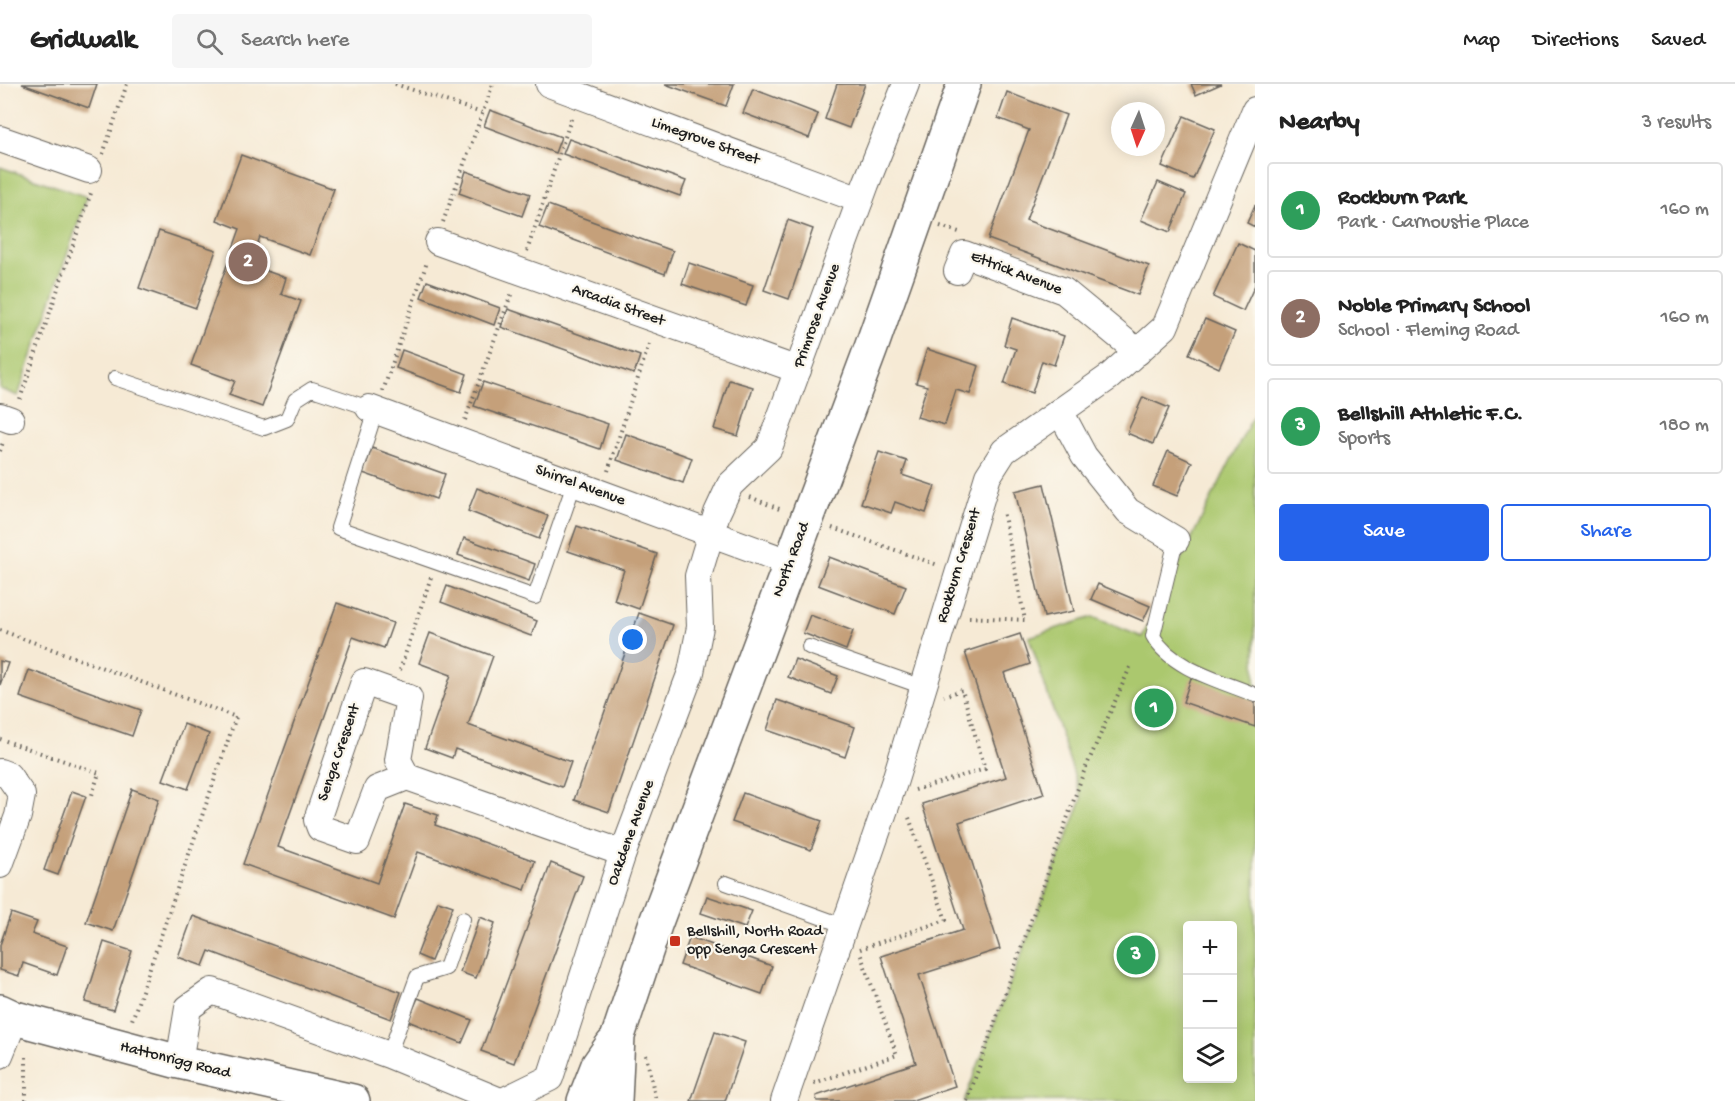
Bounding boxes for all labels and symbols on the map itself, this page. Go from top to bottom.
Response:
north arrow [1111,102,1165,156]
street label: Limegrove Street [648,114,763,171]
pin: 2 [228,240,268,285]
street label: Ettrick Avenue [967,248,1065,300]
street label: Primrose Avenue [790,261,846,372]
street label: Arcadia Street [569,280,668,332]
street label: Shirrel Avenue [532,461,628,511]
street label: Rockburn Crescent [934,505,987,625]
street label: North Road [769,519,815,600]
your location [618,625,647,654]
pin: 1 [1134,686,1174,730]
street label: Senga Crescent [315,701,366,804]
street label: Oakdene Avenue [604,777,660,888]
place label: Bellshill, North Road opp Senga Crescent [686,923,824,960]
pin: 3 [1116,932,1156,978]
marker: Bellshill, North Road opp Senga Crescent [668,934,682,948]
street label: Hattonrigg Road [118,1038,234,1084]

